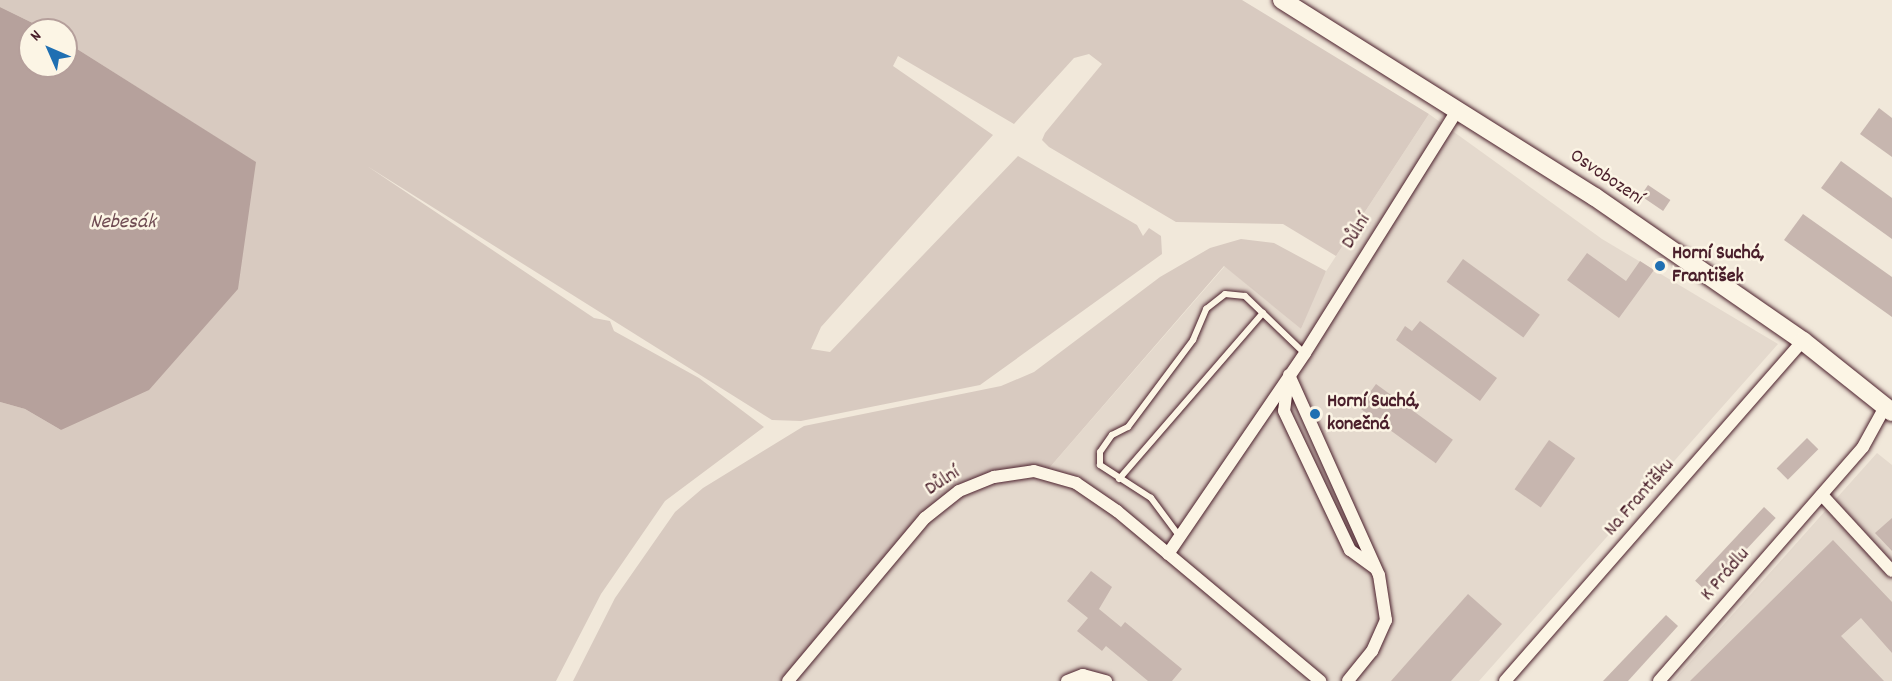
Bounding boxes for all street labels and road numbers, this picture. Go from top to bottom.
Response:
street label: Osvobození [1564,145,1648,211]
street label: Důlní [1337,210,1377,254]
street label: Na Františku [1600,454,1680,542]
street label: Důlní [921,462,965,502]
street label: K Prádlu [1696,543,1756,607]

